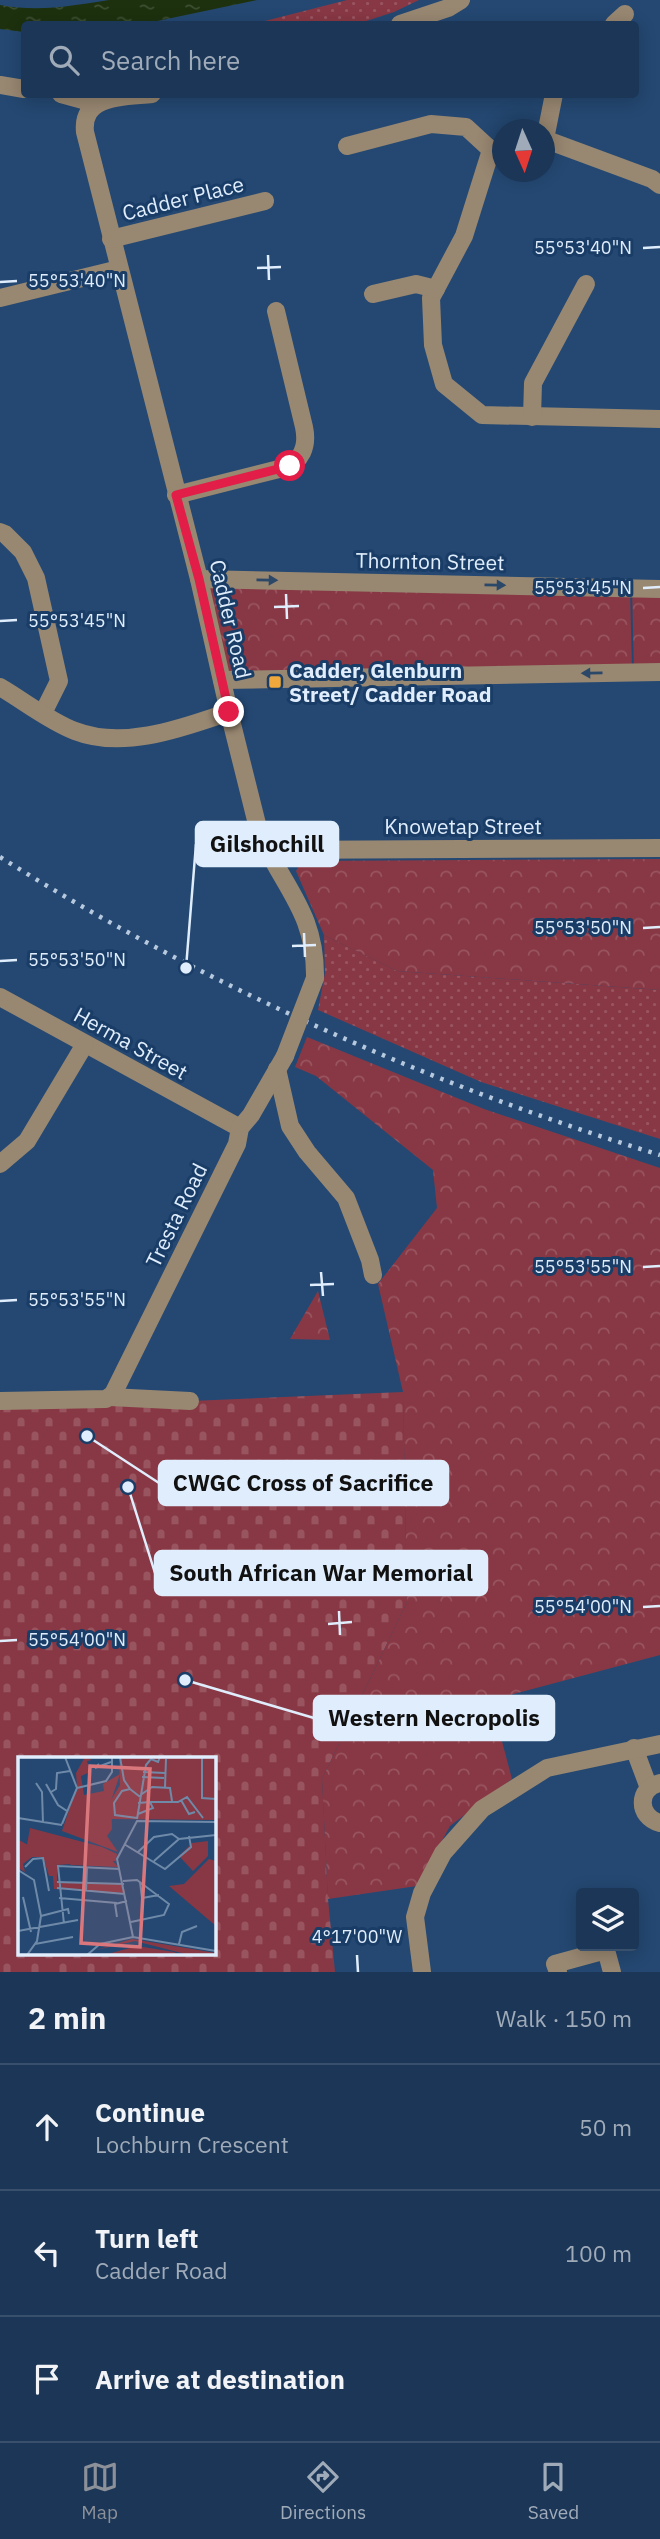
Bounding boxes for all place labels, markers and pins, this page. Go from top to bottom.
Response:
place label: Cadder, Glenburn Street/ Cadder Road [289,656,491,708]
marker: Cadder, Glenburn Street/ Cadder Road [267,674,283,690]
callout: Gilshochill [196,822,338,866]
callout: CWGC Cross of Sacrifice [159,1461,448,1505]
callout: South African War Memorial [155,1551,487,1595]
callout: Western Necropolis [314,1696,554,1740]

